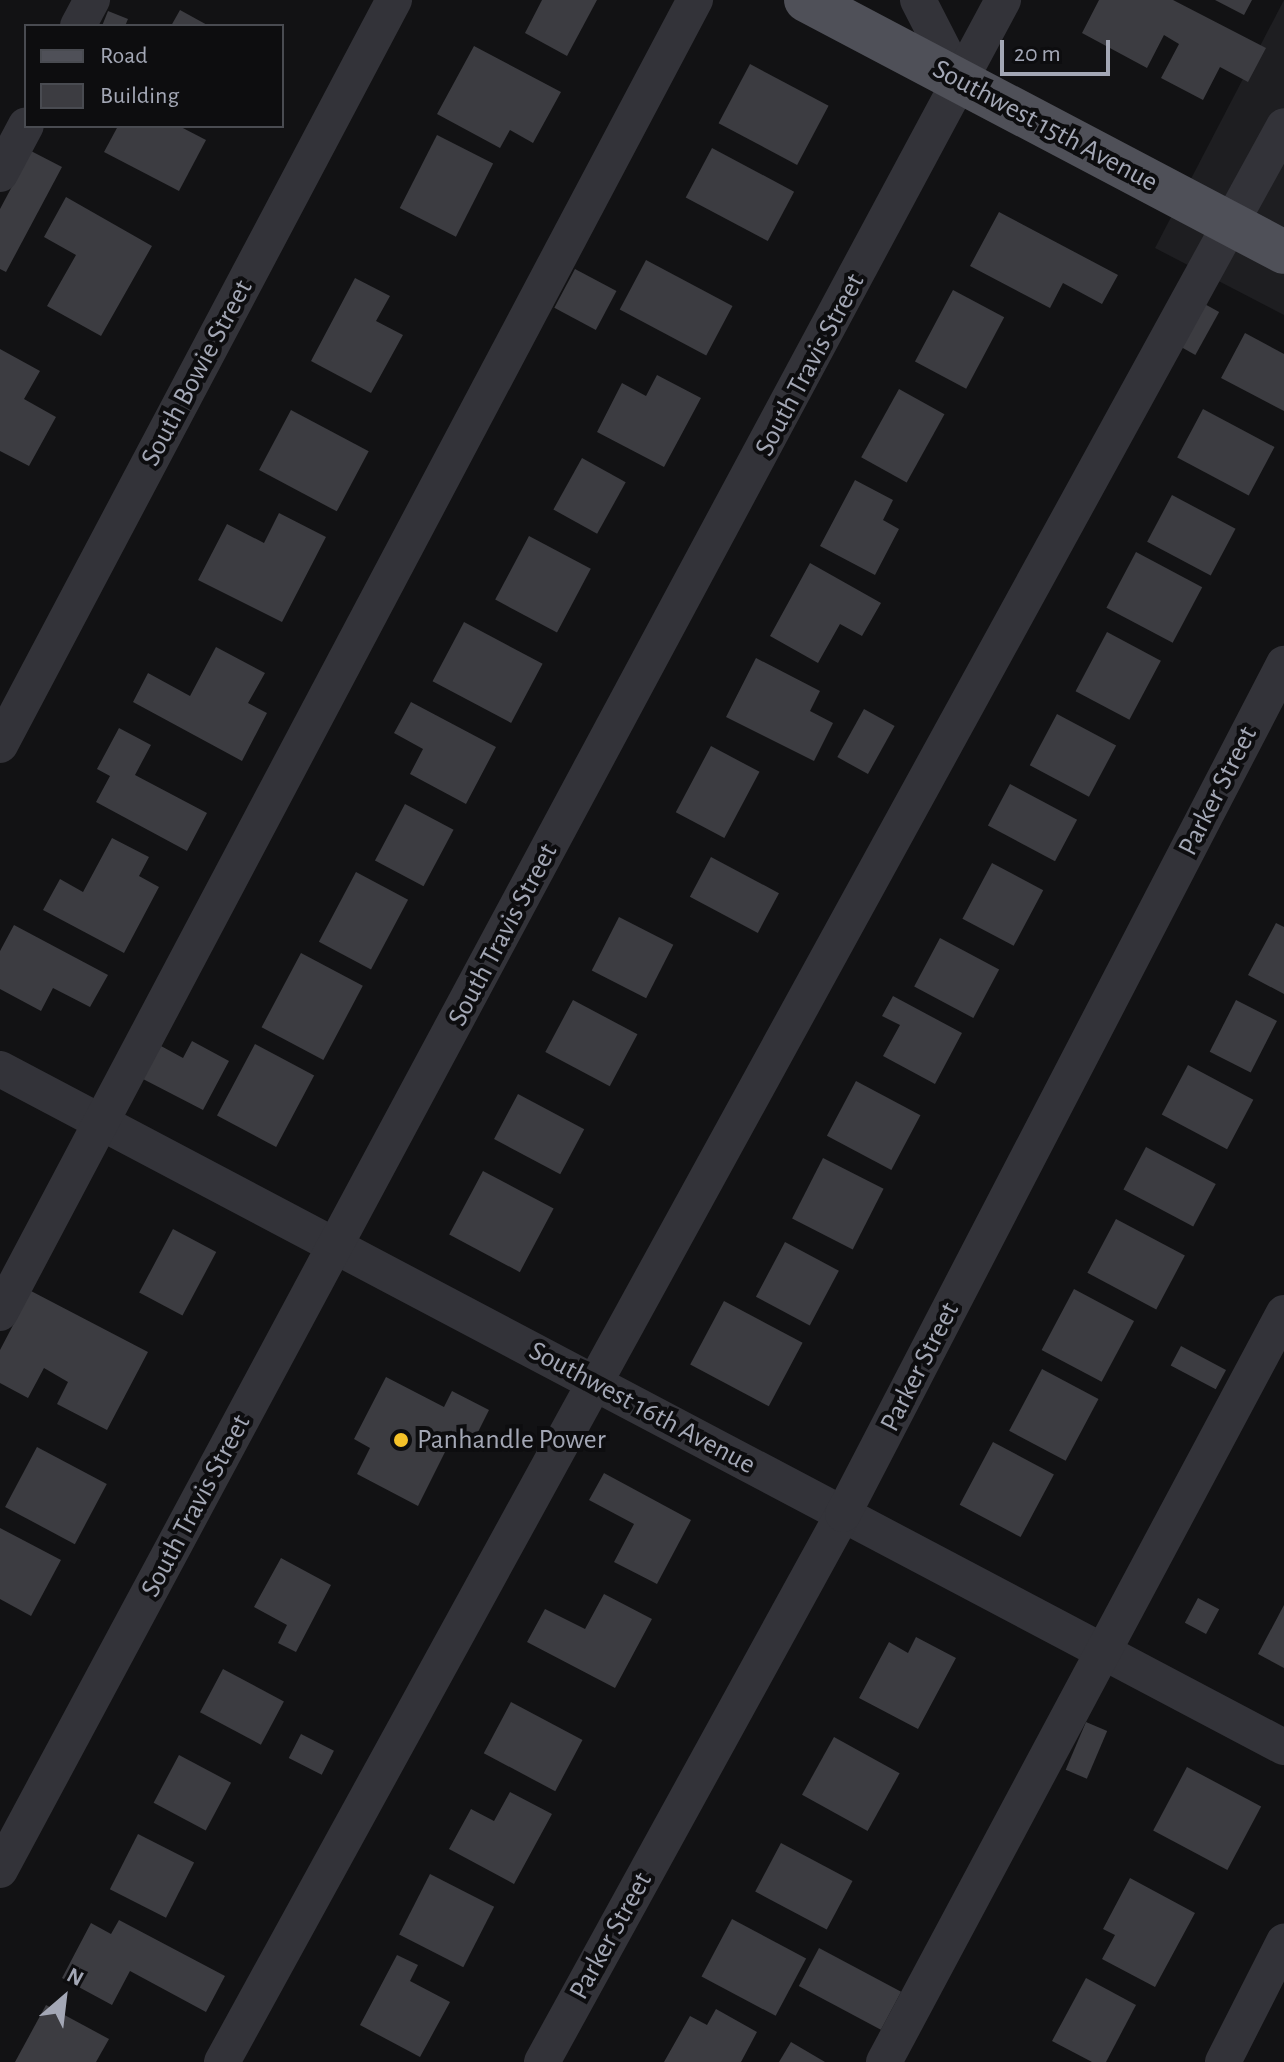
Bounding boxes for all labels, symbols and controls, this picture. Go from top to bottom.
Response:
legend [24,24,284,128]
scale bar [1004,24,1114,74]
text: 20 m [1014,42,1061,66]
text: Road [100,44,148,68]
street label: Southwest 15th Avenue [927,52,1163,200]
text: Building [100,84,179,108]
street label: South Travis Street [748,268,872,462]
street label: South Bowie Street [134,274,260,472]
street label: Parker Street [1171,721,1265,861]
street label: South Travis Street [441,838,565,1032]
street label: Parker Street [873,1297,967,1437]
street label: Southwest 16th Avenue [523,1334,761,1482]
street label: South Travis Street [134,1409,258,1603]
place label: Panhandle Power [417,1423,606,1457]
marker: Panhandle Power [392,1431,410,1449]
street label: Parker Street [562,1866,660,2006]
north arrow [24,1958,104,2038]
text: N [63,1964,87,1990]

